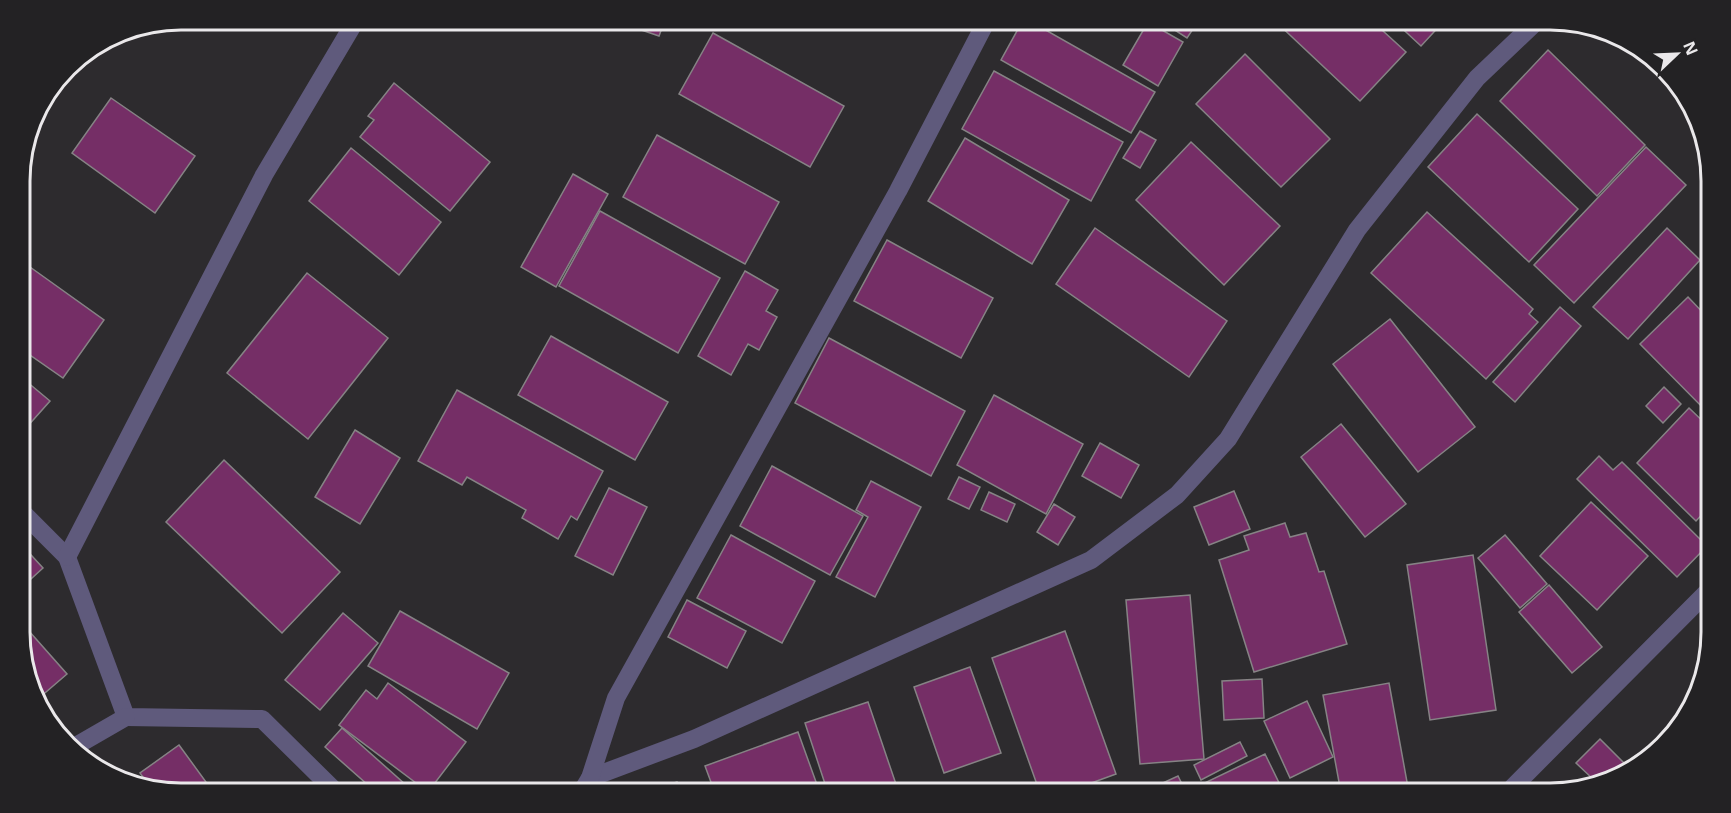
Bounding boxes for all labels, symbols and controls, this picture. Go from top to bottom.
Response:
north arrow [1647,24,1707,84]
text: N [1678,38,1703,58]

